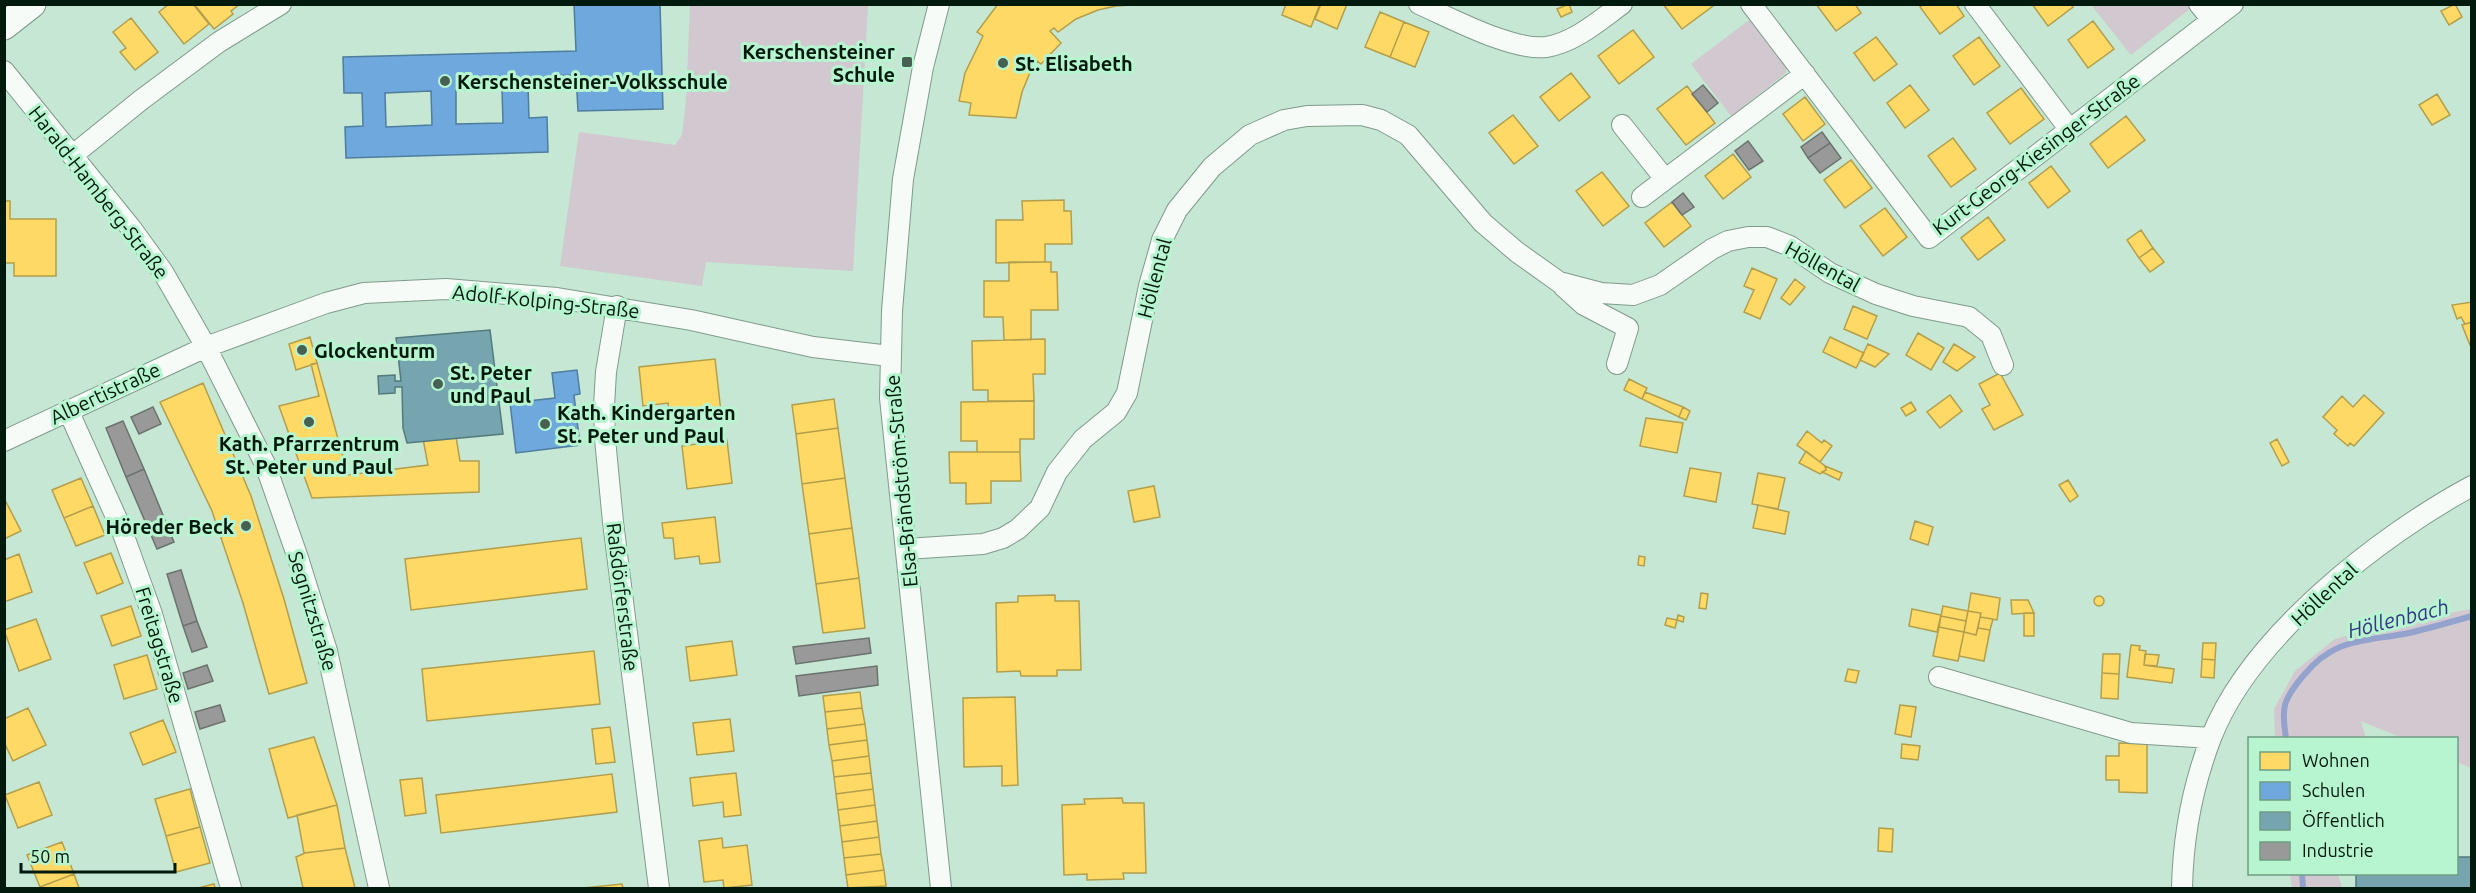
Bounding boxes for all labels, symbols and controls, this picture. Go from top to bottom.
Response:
place label: Kerschensteiner Schule [742,40,896,86]
place label: St. Elisabeth [1015,52,1133,75]
marker: Kerschensteiner Schule [900,55,914,69]
marker: St. Elisabeth [996,56,1010,70]
street label: Kurt-Georg-Kiesinger-Straße [1928,69,2144,239]
place label: Kerschensteiner-Volksschule [457,70,728,93]
marker: Kerschensteiner-Volksschule [438,74,452,88]
street label: Harald-Hamberg-Straße [24,101,174,283]
street label: Höllental [1132,235,1176,321]
street label: Höllental [1782,236,1864,296]
street label: Adolf-Kolping-Straße [451,280,641,322]
place label: Glockenturm [314,339,435,362]
marker: Glockenturm [295,343,309,357]
street label: Albertistraße [46,357,164,429]
place label: St. Peter und Paul [450,361,533,407]
street label: Elsa-Brändström-Straße [880,374,922,588]
marker: St. Peter und Paul [431,377,445,391]
place label: Kath. Kindergarten St. Peter und Paul [557,401,736,447]
marker: Kath. Pfarrzentrum St. Peter und Paul [302,415,316,429]
marker: Kath. Kindergarten St. Peter und Paul [538,417,552,431]
place label: Kath. Pfarrzentrum St. Peter und Paul [219,432,399,478]
place label: Höreder Beck [106,515,234,538]
marker: Höreder Beck [239,519,253,533]
street label: Raßdörferstraße [602,521,644,673]
street label: Segnitzstraße [284,548,342,674]
street label: Höllental [2286,558,2362,630]
street label: Freitagstraße [131,584,189,706]
water label: Höllenbach [2345,594,2451,642]
legend [2248,737,2458,875]
text: Wohnen [2302,750,2370,770]
text: Schulen [2302,780,2365,800]
text: Öffentlich [2302,810,2385,830]
scale bar [21,836,176,874]
text: Industrie [2302,840,2374,860]
text: 50 m [30,846,70,866]

